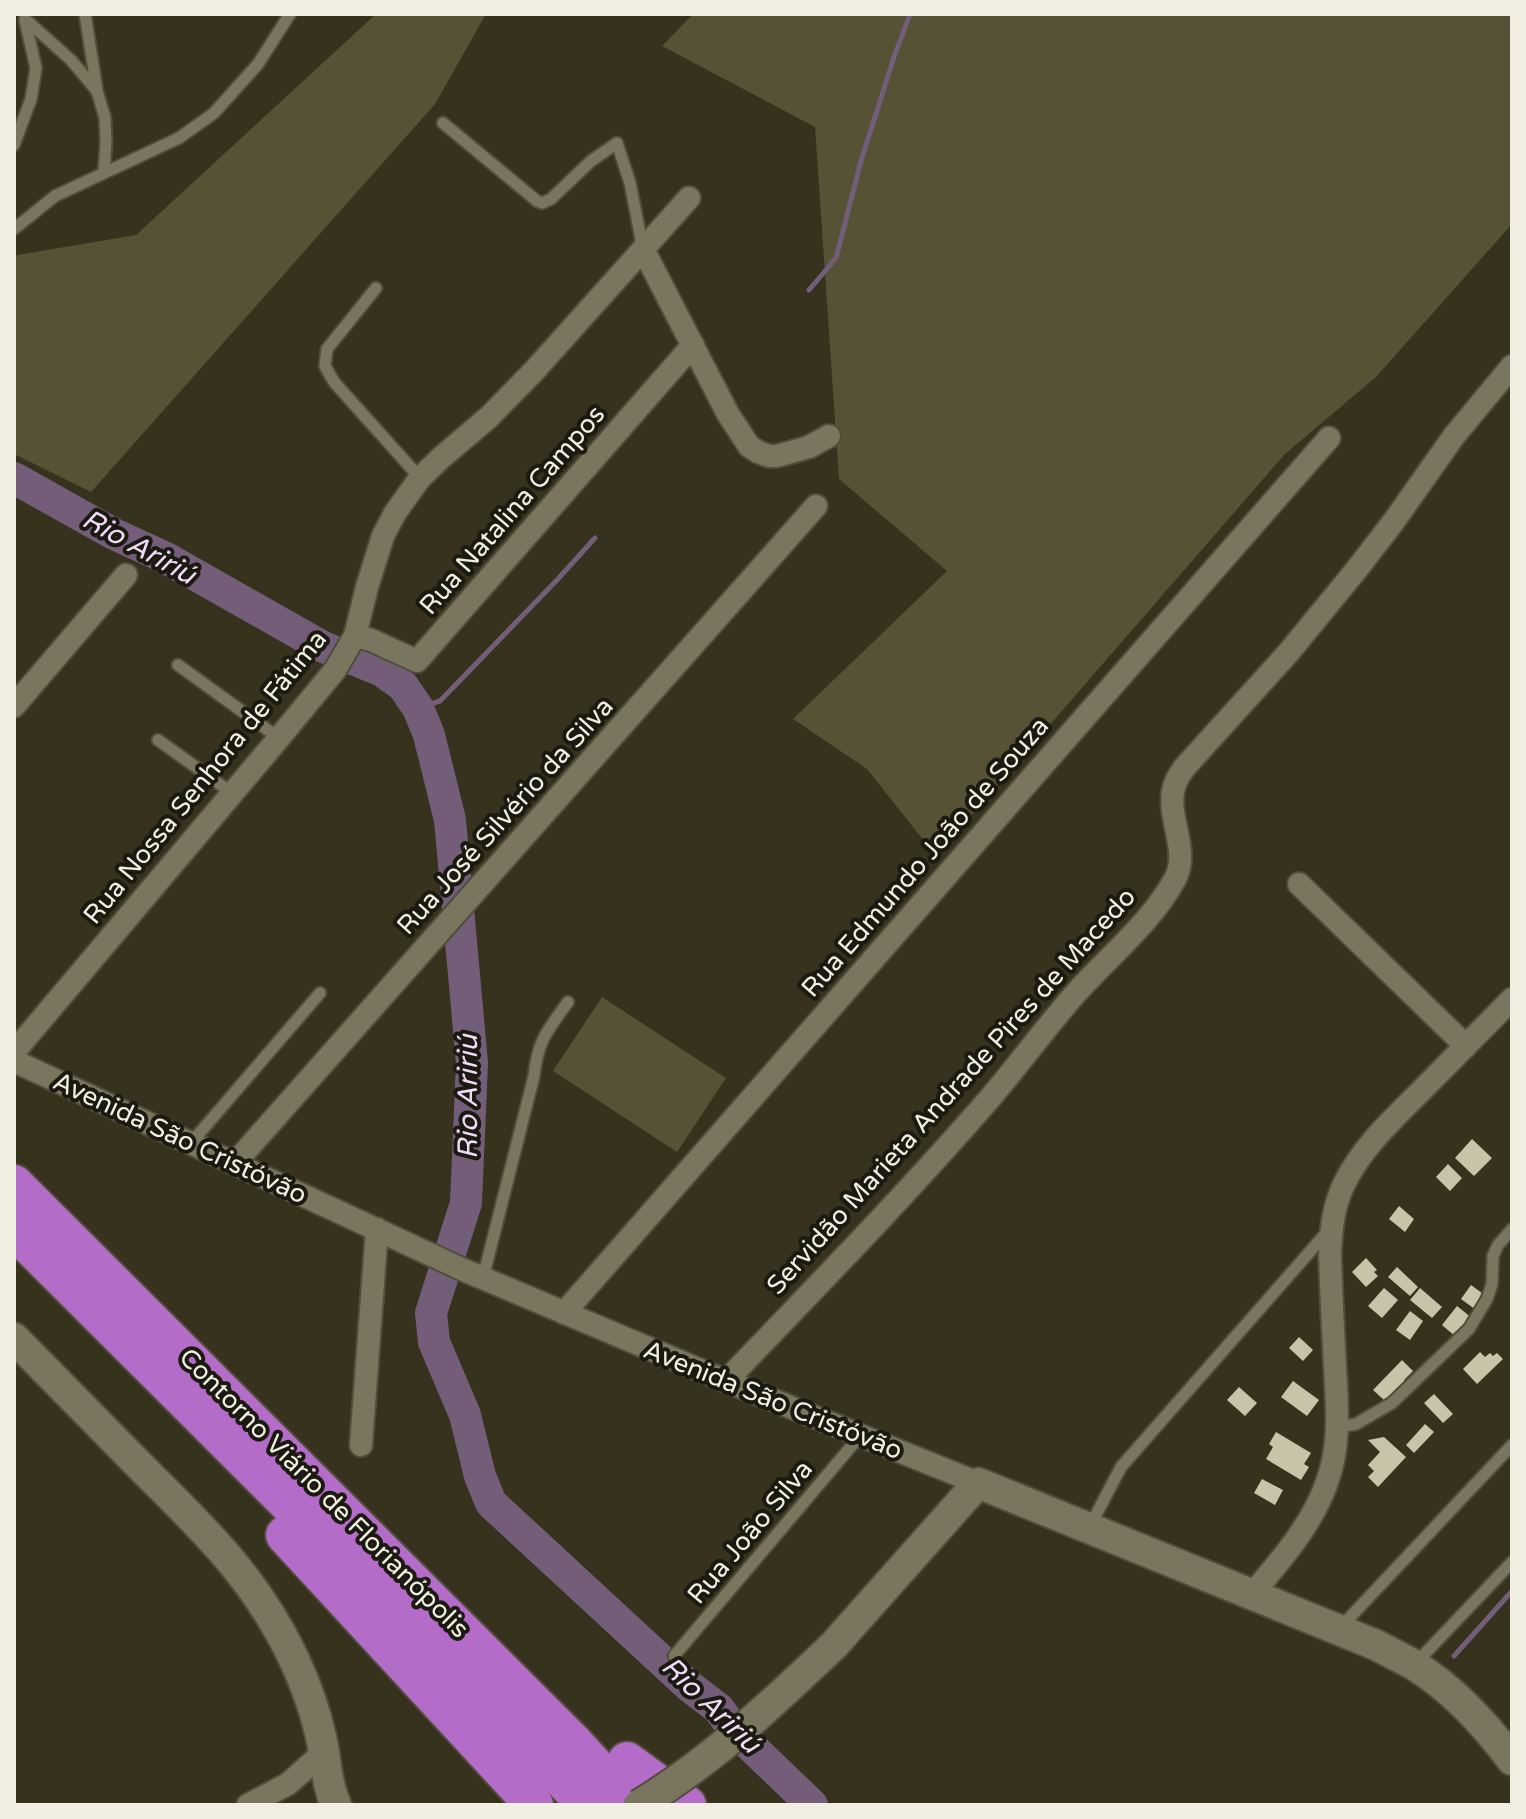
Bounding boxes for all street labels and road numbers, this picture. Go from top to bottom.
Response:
street label: Rua Natalina Campos [413,399,611,621]
street label: Rua Nossa Senhora de Fátima [77,624,333,930]
street label: Rua José Silvério da Silva [390,691,620,941]
street label: Rua Edmundo João de Souza [795,711,1055,1003]
street label: Servidão Marieta Andrade Pires de Macedo [760,881,1142,1301]
street label: Avenida São Cristóvão [48,1066,312,1210]
street label: Avenida São Cristóvão [639,1334,907,1466]
street label: Contorno Viário de Florianópolis [173,1342,475,1644]
street label: Rua João Silva [681,1454,819,1610]

